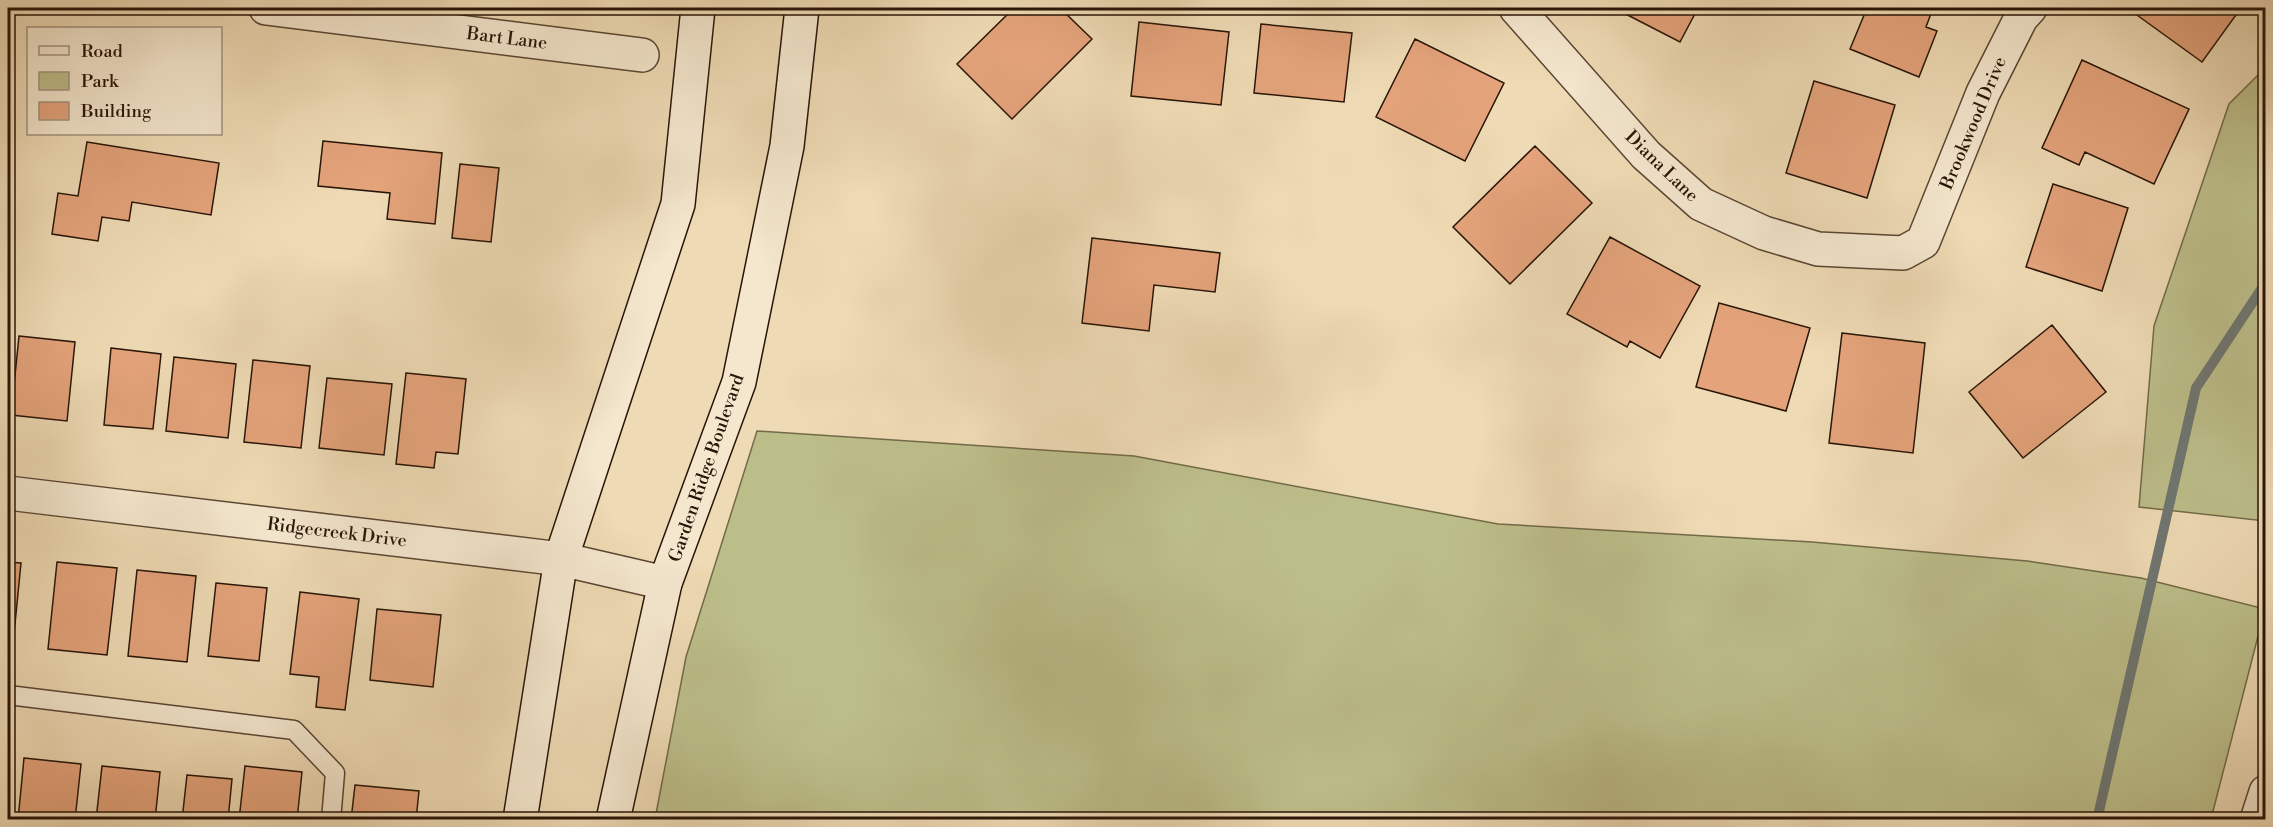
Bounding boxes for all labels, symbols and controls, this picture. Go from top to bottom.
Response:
street label: Bart Lane [464,22,549,55]
legend [27,27,222,135]
text: Road [81,40,124,63]
street label: Brookwood Drive [1935,53,2012,194]
text: Park [81,70,120,93]
text: Building [80,100,152,123]
street label: Diana Lane [1620,126,1703,207]
street label: Garden Ridge Boulevard [663,370,750,565]
street label: Ridgecreek Drive [266,513,408,552]

